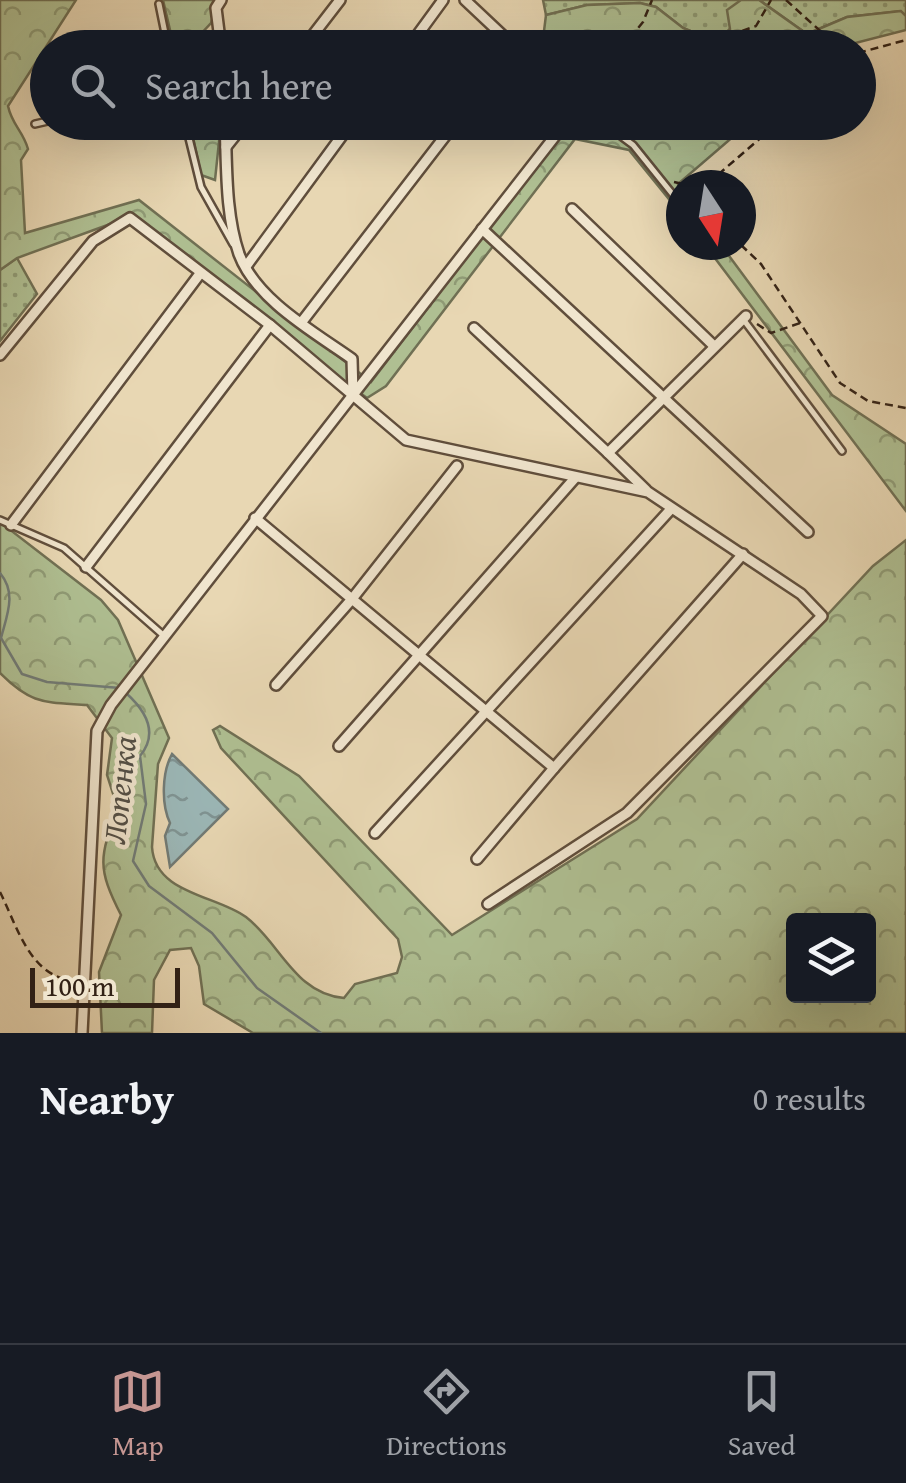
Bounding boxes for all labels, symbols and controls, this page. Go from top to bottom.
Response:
search box [30,30,876,140]
text: Search here [145,57,333,113]
icon: search [65,58,120,113]
north arrow [666,170,756,260]
water label: Лопенка [90,734,148,846]
map controls [786,913,876,1003]
button: layers [786,913,876,1003]
scale bar [30,963,180,1008]
text: 100 m [45,965,114,1006]
text: Nearby [40,1068,174,1129]
text: 0 results [753,1075,866,1122]
tab: Map [110,1364,165,1465]
tab: Directions [386,1364,507,1465]
tab: Saved [728,1364,796,1465]

